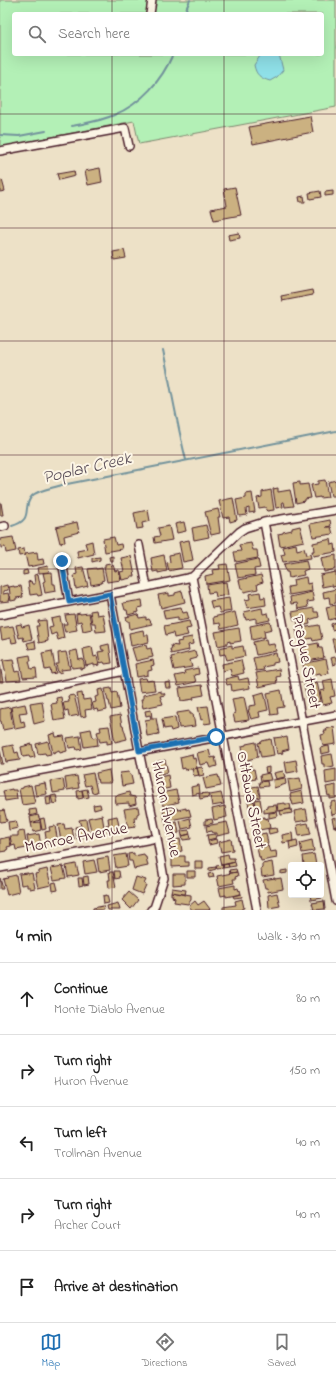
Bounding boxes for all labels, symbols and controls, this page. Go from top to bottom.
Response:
search box [12,12,324,56]
icon: search [26,23,48,45]
text: Search here [58,23,130,45]
water label: Poplar Creek [40,446,135,492]
route end [53,552,71,570]
street label: Prague Street [283,613,327,712]
route start [207,728,225,746]
street label: Ottawa Street [229,749,273,851]
street label: Huron Avenue [144,759,188,859]
street label: Monroe Avenue [22,816,130,860]
map controls [288,862,324,898]
button: locate [288,862,324,898]
text: 4 min [16,924,52,949]
text: Walk · 310 m [257,927,320,946]
text: Continue [54,978,108,1000]
icon: ahead [16,988,38,1010]
text: 80 m [296,989,320,1008]
text: Monte Diablo Avenue [54,1000,165,1019]
text: Turn right [54,1050,112,1072]
icon: right [16,1060,38,1082]
text: 150 m [289,1061,320,1080]
text: Huron Avenue [54,1072,128,1091]
text: Turn left [54,1122,107,1144]
icon: left [16,1132,38,1154]
text: 40 m [296,1133,320,1152]
text: Trollman Avenue [54,1144,142,1163]
text: Turn right [54,1194,112,1216]
icon: right [16,1204,38,1226]
text: 40 m [296,1205,320,1224]
text: Archer Court [54,1216,121,1235]
icon: arrive [16,1276,38,1298]
text: Arrive at destination [54,1276,178,1298]
tab: Map [40,1331,62,1371]
tab: Directions [142,1331,187,1371]
tab: Saved [267,1331,296,1371]

